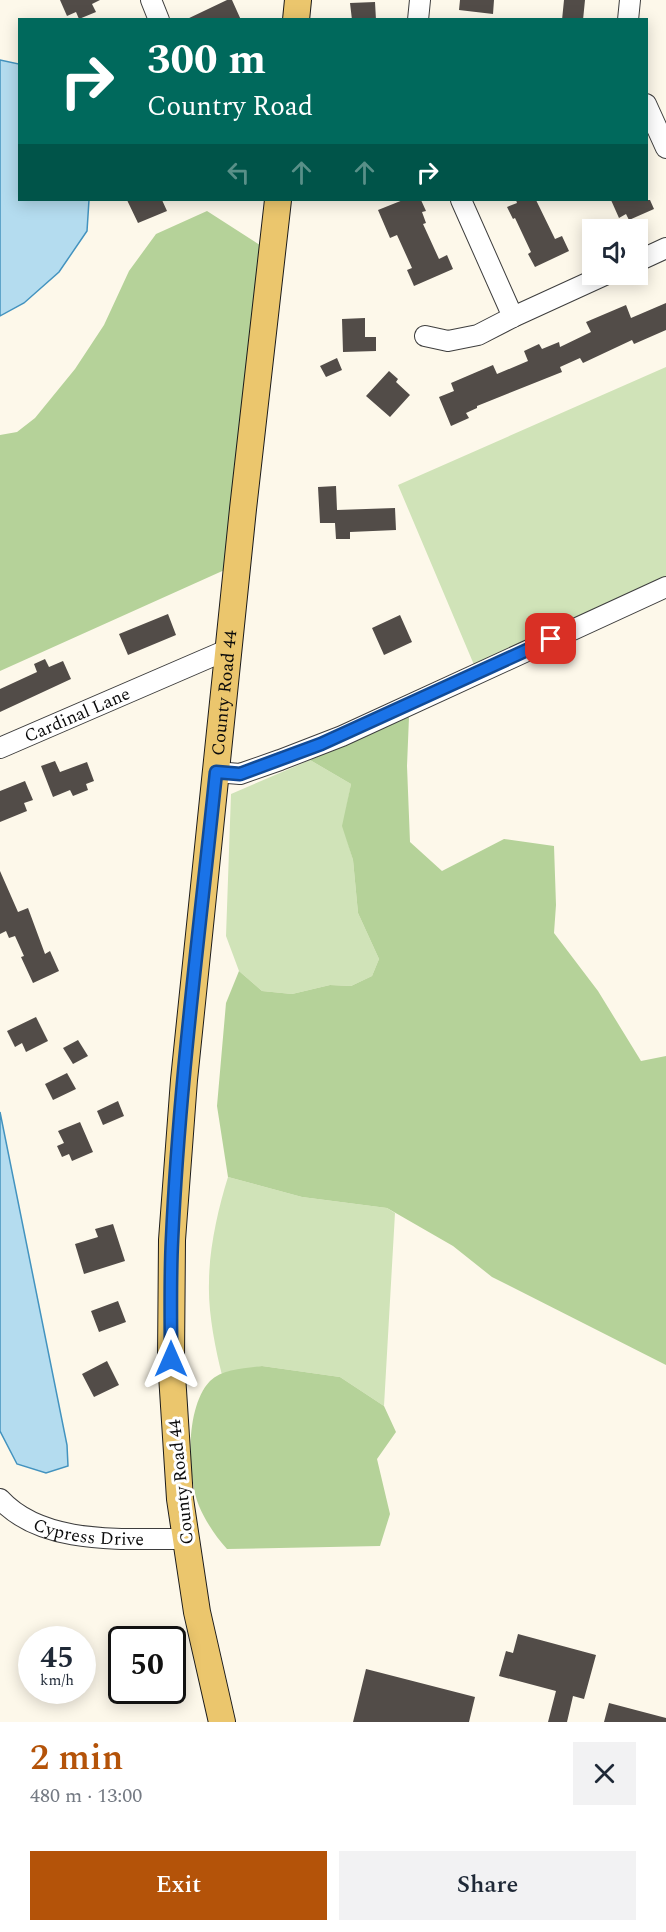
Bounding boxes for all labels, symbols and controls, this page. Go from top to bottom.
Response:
text: 300 m [147,29,266,92]
icon: right [48,42,126,120]
text: Country Road [147,86,313,128]
icon: left [222,156,255,189]
icon: ahead [285,156,318,189]
icon: ahead [348,156,381,189]
icon: right [411,156,444,189]
map controls [582,219,648,285]
button: sound [582,219,648,285]
pin [525,613,576,664]
icon: arrive [534,622,567,655]
street label: County Road 44 [204,629,244,757]
street label: Cardinal Lane [20,680,134,749]
position arrow [139,1327,203,1391]
street label: County Road 44 [161,1418,201,1546]
street label: Cypress Drive [29,1511,144,1553]
speed limit sign: 50 [108,1626,186,1704]
text: 45 [40,1635,74,1681]
text: km/h [40,1669,74,1692]
text: 2 min [30,1731,123,1786]
button: close [573,1742,636,1805]
text: 480 m · 13:00 [30,1781,142,1811]
button: Exit [30,1851,327,1920]
button: Share [339,1851,636,1920]

